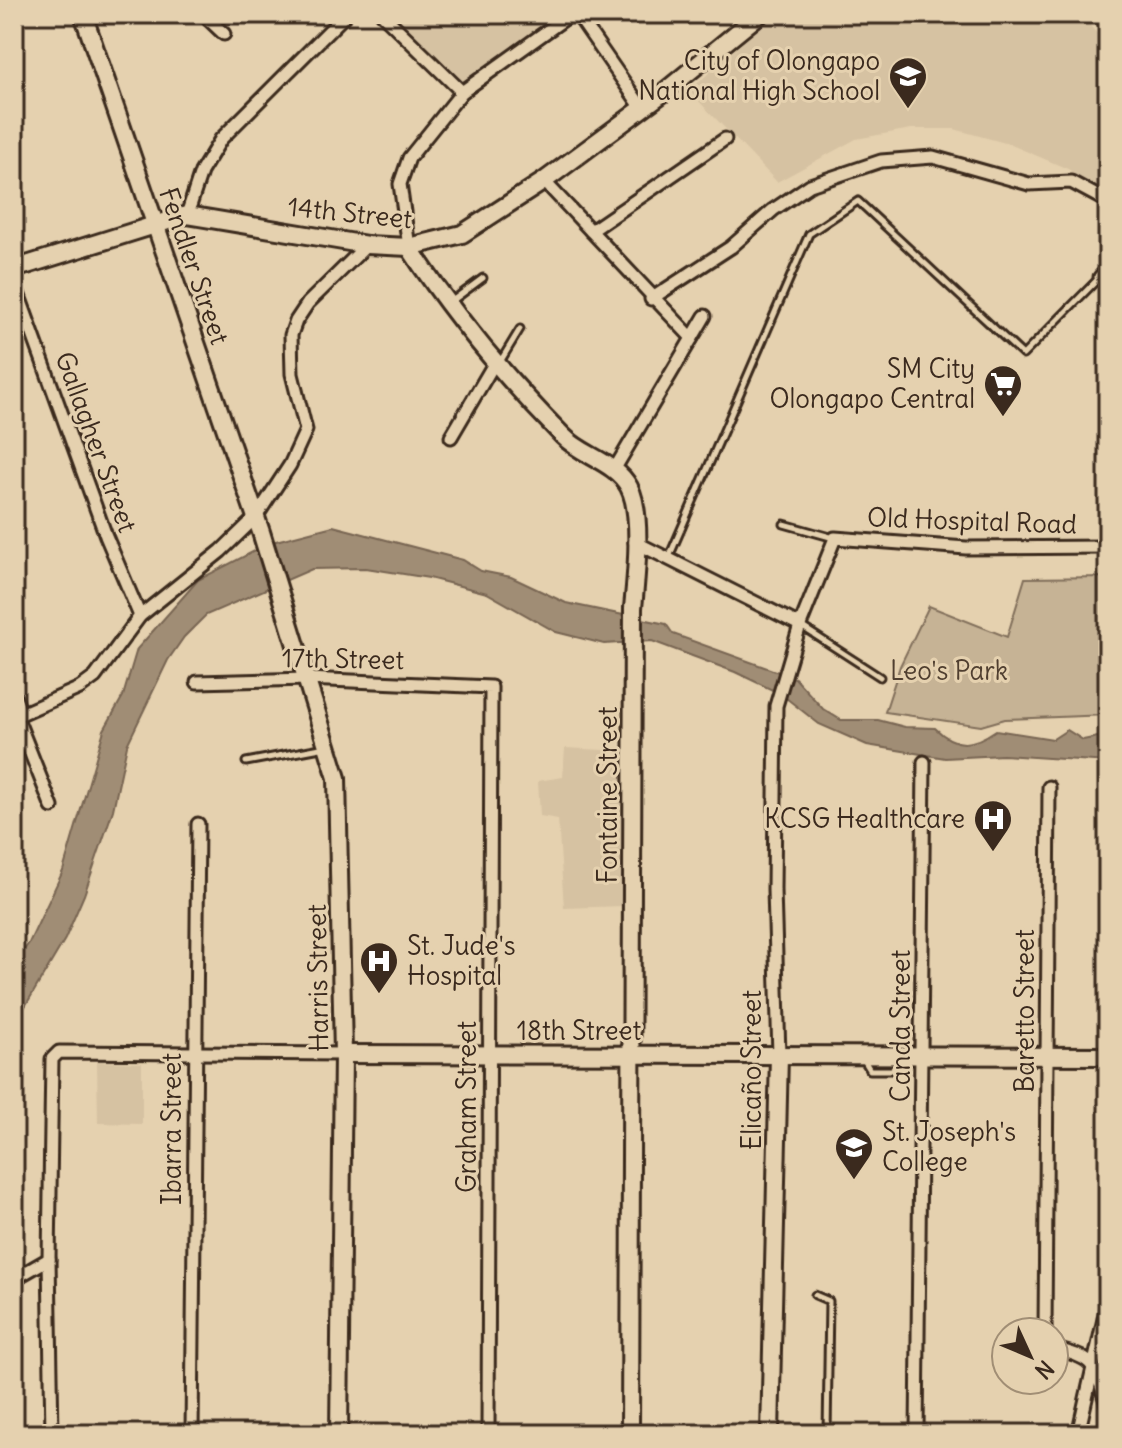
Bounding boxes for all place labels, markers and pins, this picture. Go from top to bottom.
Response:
place label: City of Olongapo National High School [638,44,880,107]
school or university icon: City of Olongapo National High School [887,55,929,110]
place label: SM City Olongapo Central [769,352,975,415]
supermarket icon: SM City Olongapo Central [982,363,1024,418]
hospital icon: KCSG Healthcare [972,798,1014,853]
place label: KCSG Healthcare [764,802,965,835]
place label: St. Jude's Hospital [407,929,516,992]
hospital icon: St. Jude's Hospital [358,940,400,995]
place label: St. Joseph's College [882,1115,1016,1178]
school or university icon: St. Joseph's College [833,1126,875,1181]

